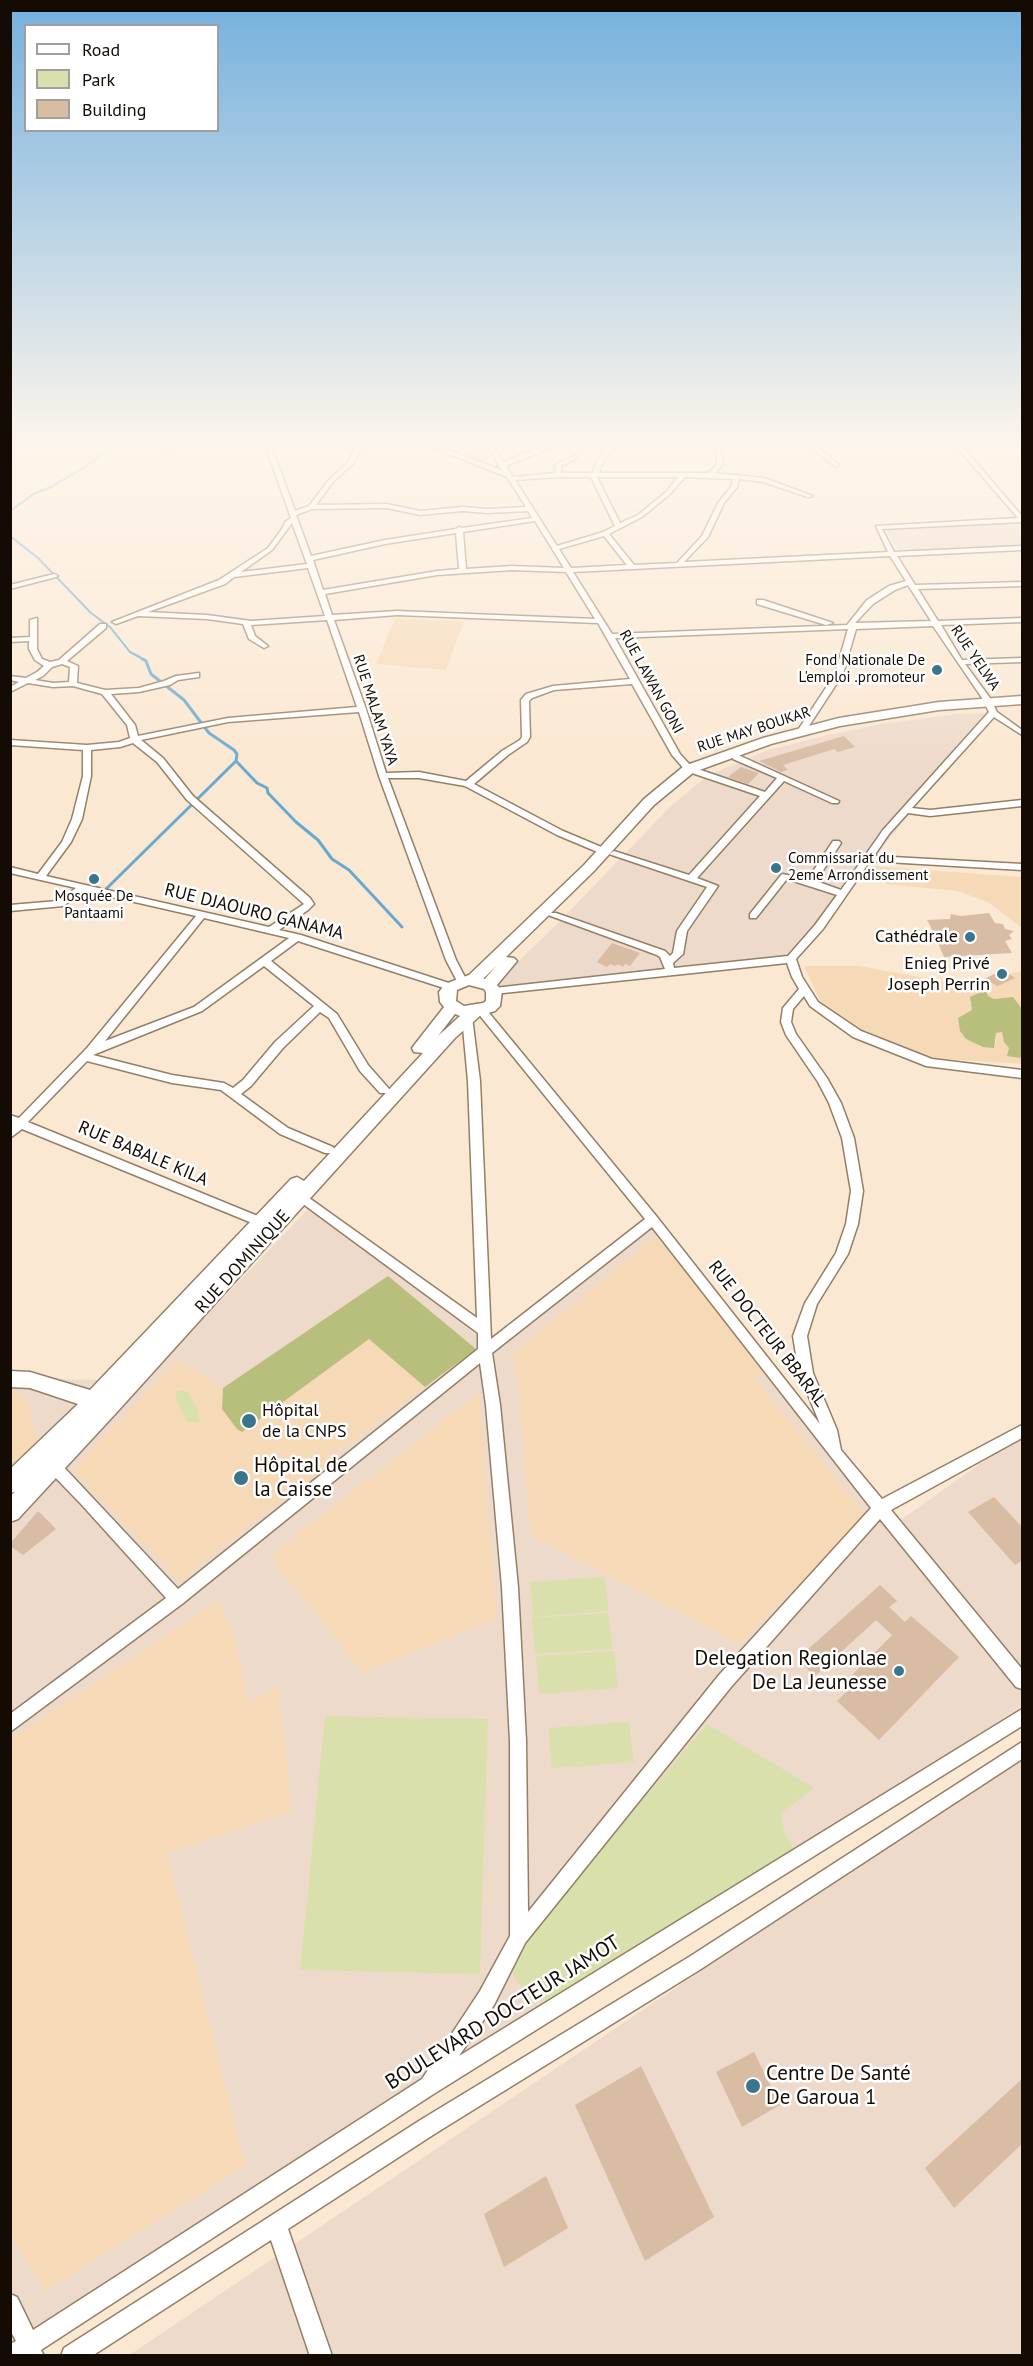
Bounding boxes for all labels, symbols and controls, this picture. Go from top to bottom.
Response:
legend [24,24,219,132]
text: Road [82,38,120,61]
text: Park [82,68,115,91]
text: Building [82,98,146,121]
street label: RUE YELWA [947,622,1003,694]
street label: RUE LAWAN GONI [615,627,687,737]
street label: RUE MALAM YAYA [349,652,401,768]
place label: Fond Nationale De L'emploi .promoteur [799,652,925,687]
marker: Fond Nationale De L'emploi .promoteur [930,663,944,677]
street label: RUE MAY BOUKAR [695,703,813,757]
place label: Commissariat du 2eme Arrondissement [788,850,928,885]
marker: Commissariat du 2eme Arrondissement [769,861,783,875]
marker: Mosquée De Pantaami [87,872,101,886]
street label: RUE DJAOURO GANAMA [162,879,346,945]
place label: Mosquée De Pantaami [55,888,133,923]
place label: Cathédrale [875,926,958,948]
marker: Cathédrale [963,930,977,944]
place label: Enieg Privé Joseph Perrin [889,953,990,996]
marker: Enieg Privé Joseph Perrin [995,967,1009,981]
street label: RUE BABALE KILA [75,1117,211,1191]
street label: RUE DOMINIQUE [191,1206,295,1318]
street label: RUE DOCTEUR BBARAL [703,1257,831,1411]
place label: Hôpital de la CNPS [262,1400,347,1442]
marker: Hôpital de la CNPS [240,1412,258,1430]
place label: Hôpital de la Caisse [254,1453,348,1503]
marker: Hôpital de la Caisse [232,1469,250,1487]
place label: Delegation Regionlae De La Jeunesse [694,1646,887,1696]
marker: Delegation Regionlae De La Jeunesse [892,1664,906,1678]
street label: BOULEVARD DOCTEUR JAMOT [381,1930,625,2096]
place label: Centre De Santé De Garoua 1 [766,2061,911,2111]
marker: Centre De Santé De Garoua 1 [744,2077,762,2095]

